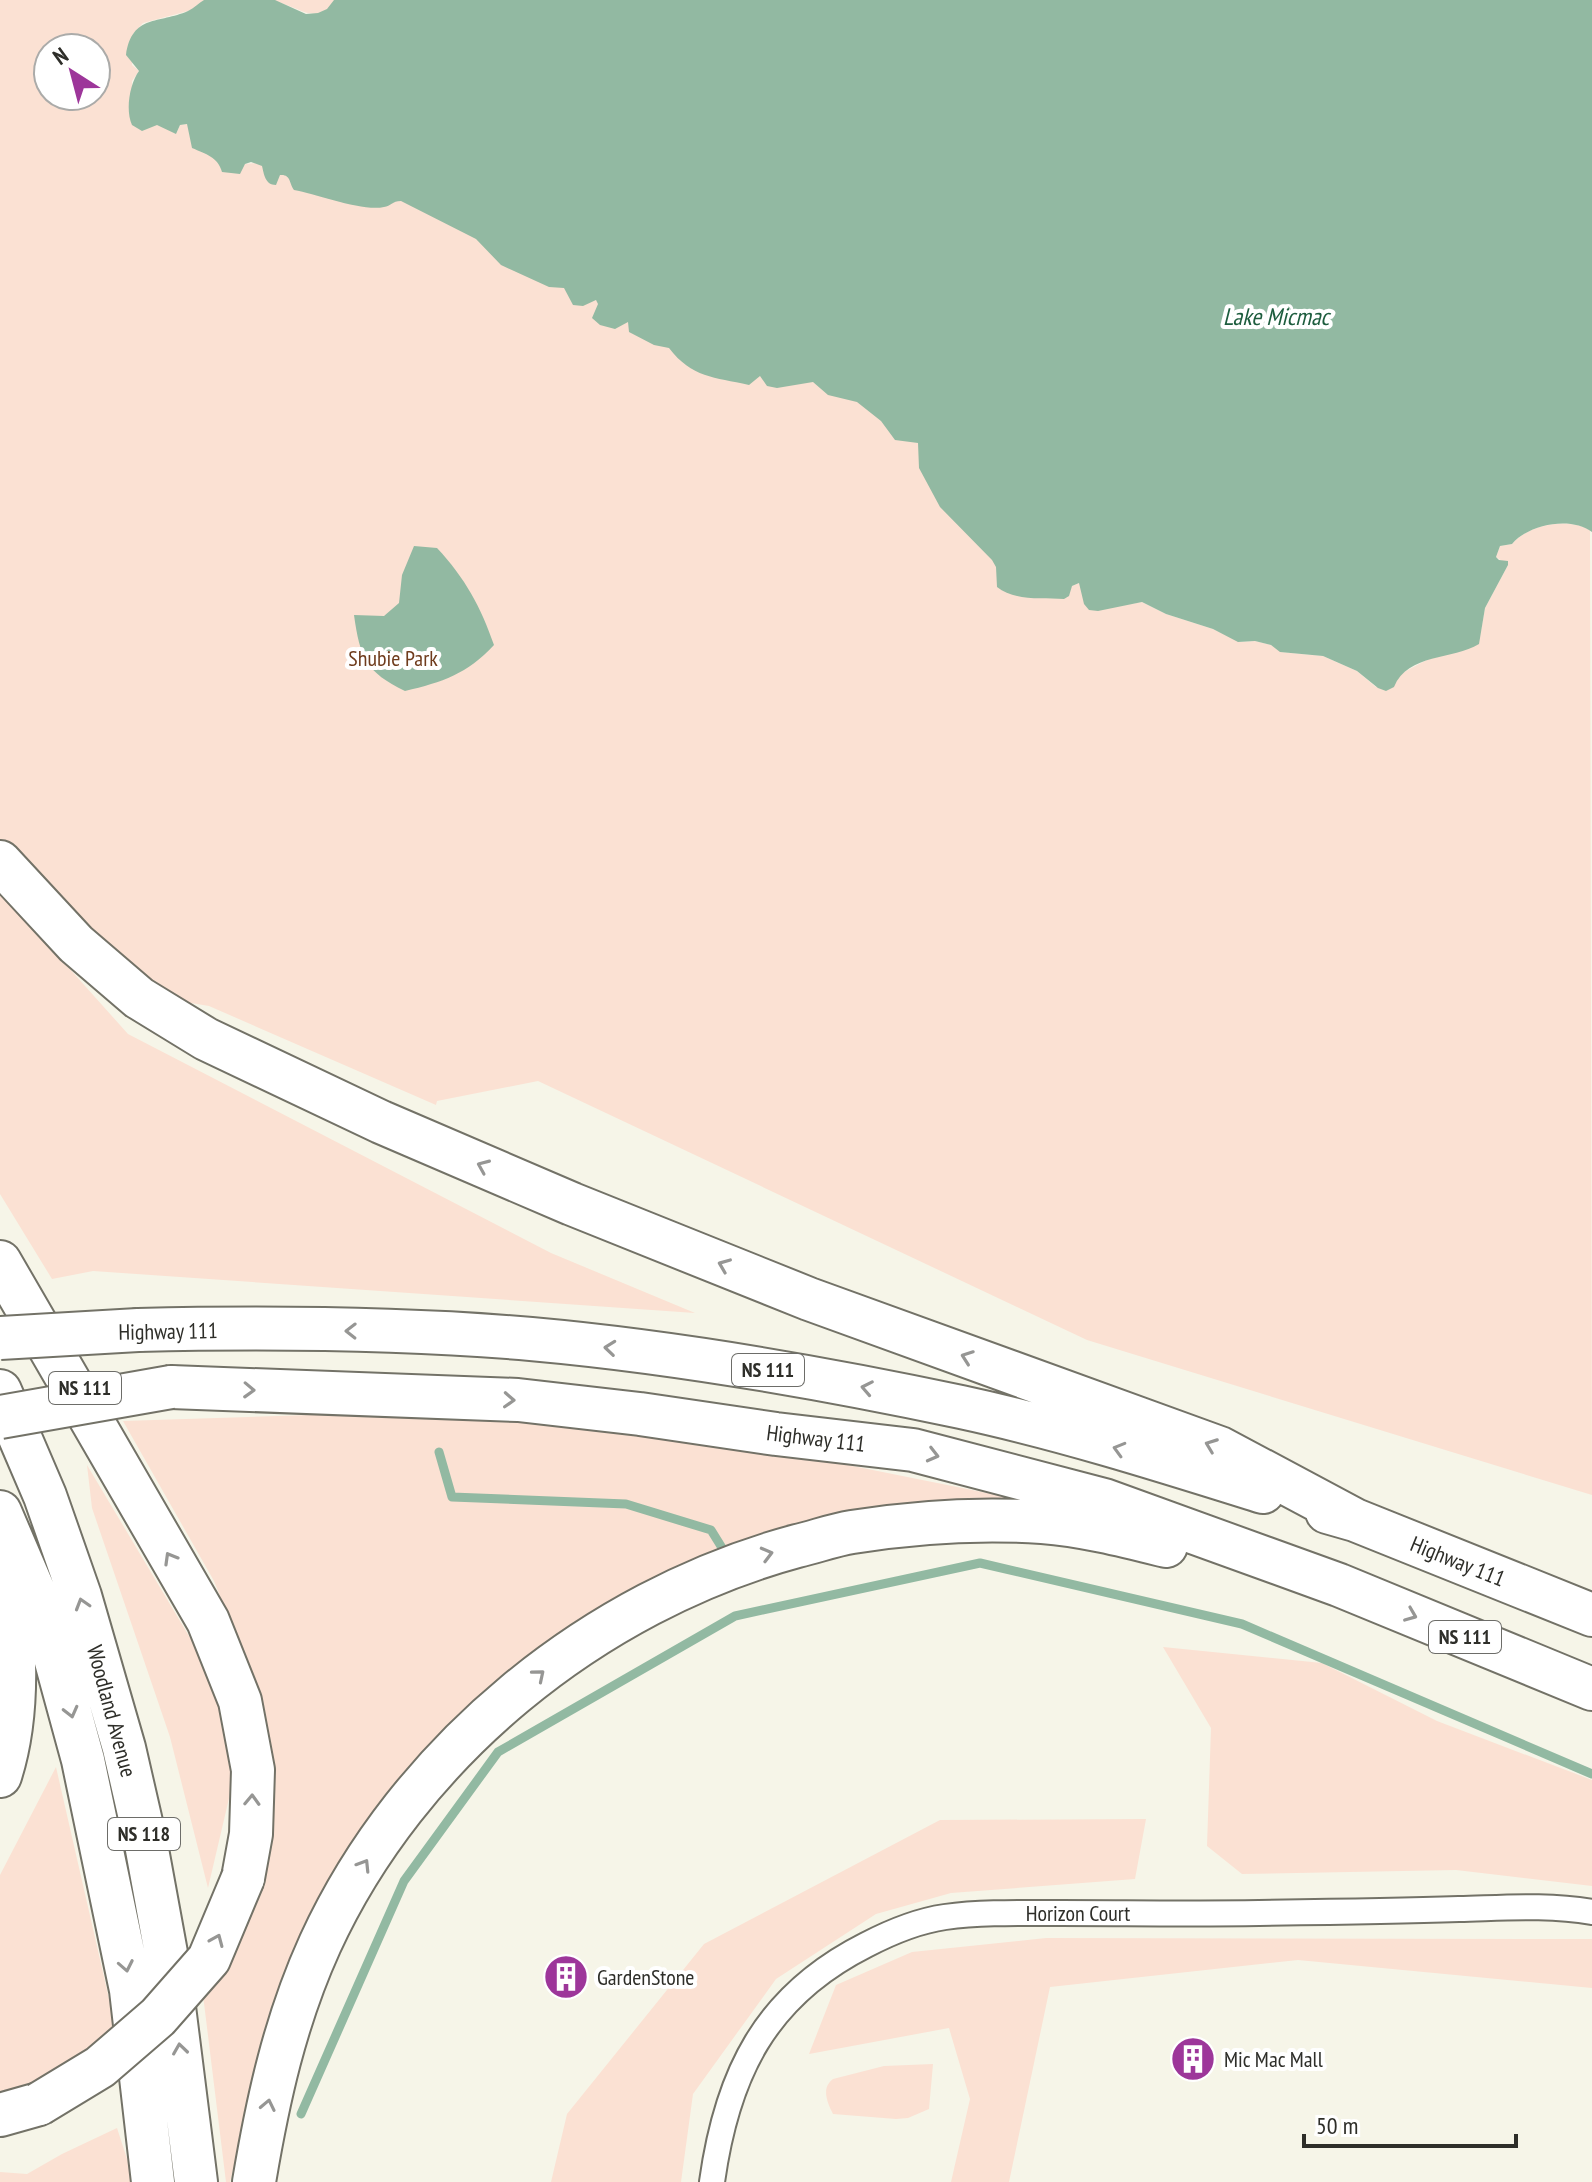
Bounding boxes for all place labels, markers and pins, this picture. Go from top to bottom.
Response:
building icon: GardenStone [542,1953,590,2001]
place label: GardenStone [597,1963,694,1991]
building icon: Mic Mac Mall [1169,2035,1217,2083]
place label: Mic Mac Mall [1224,2045,1324,2073]

